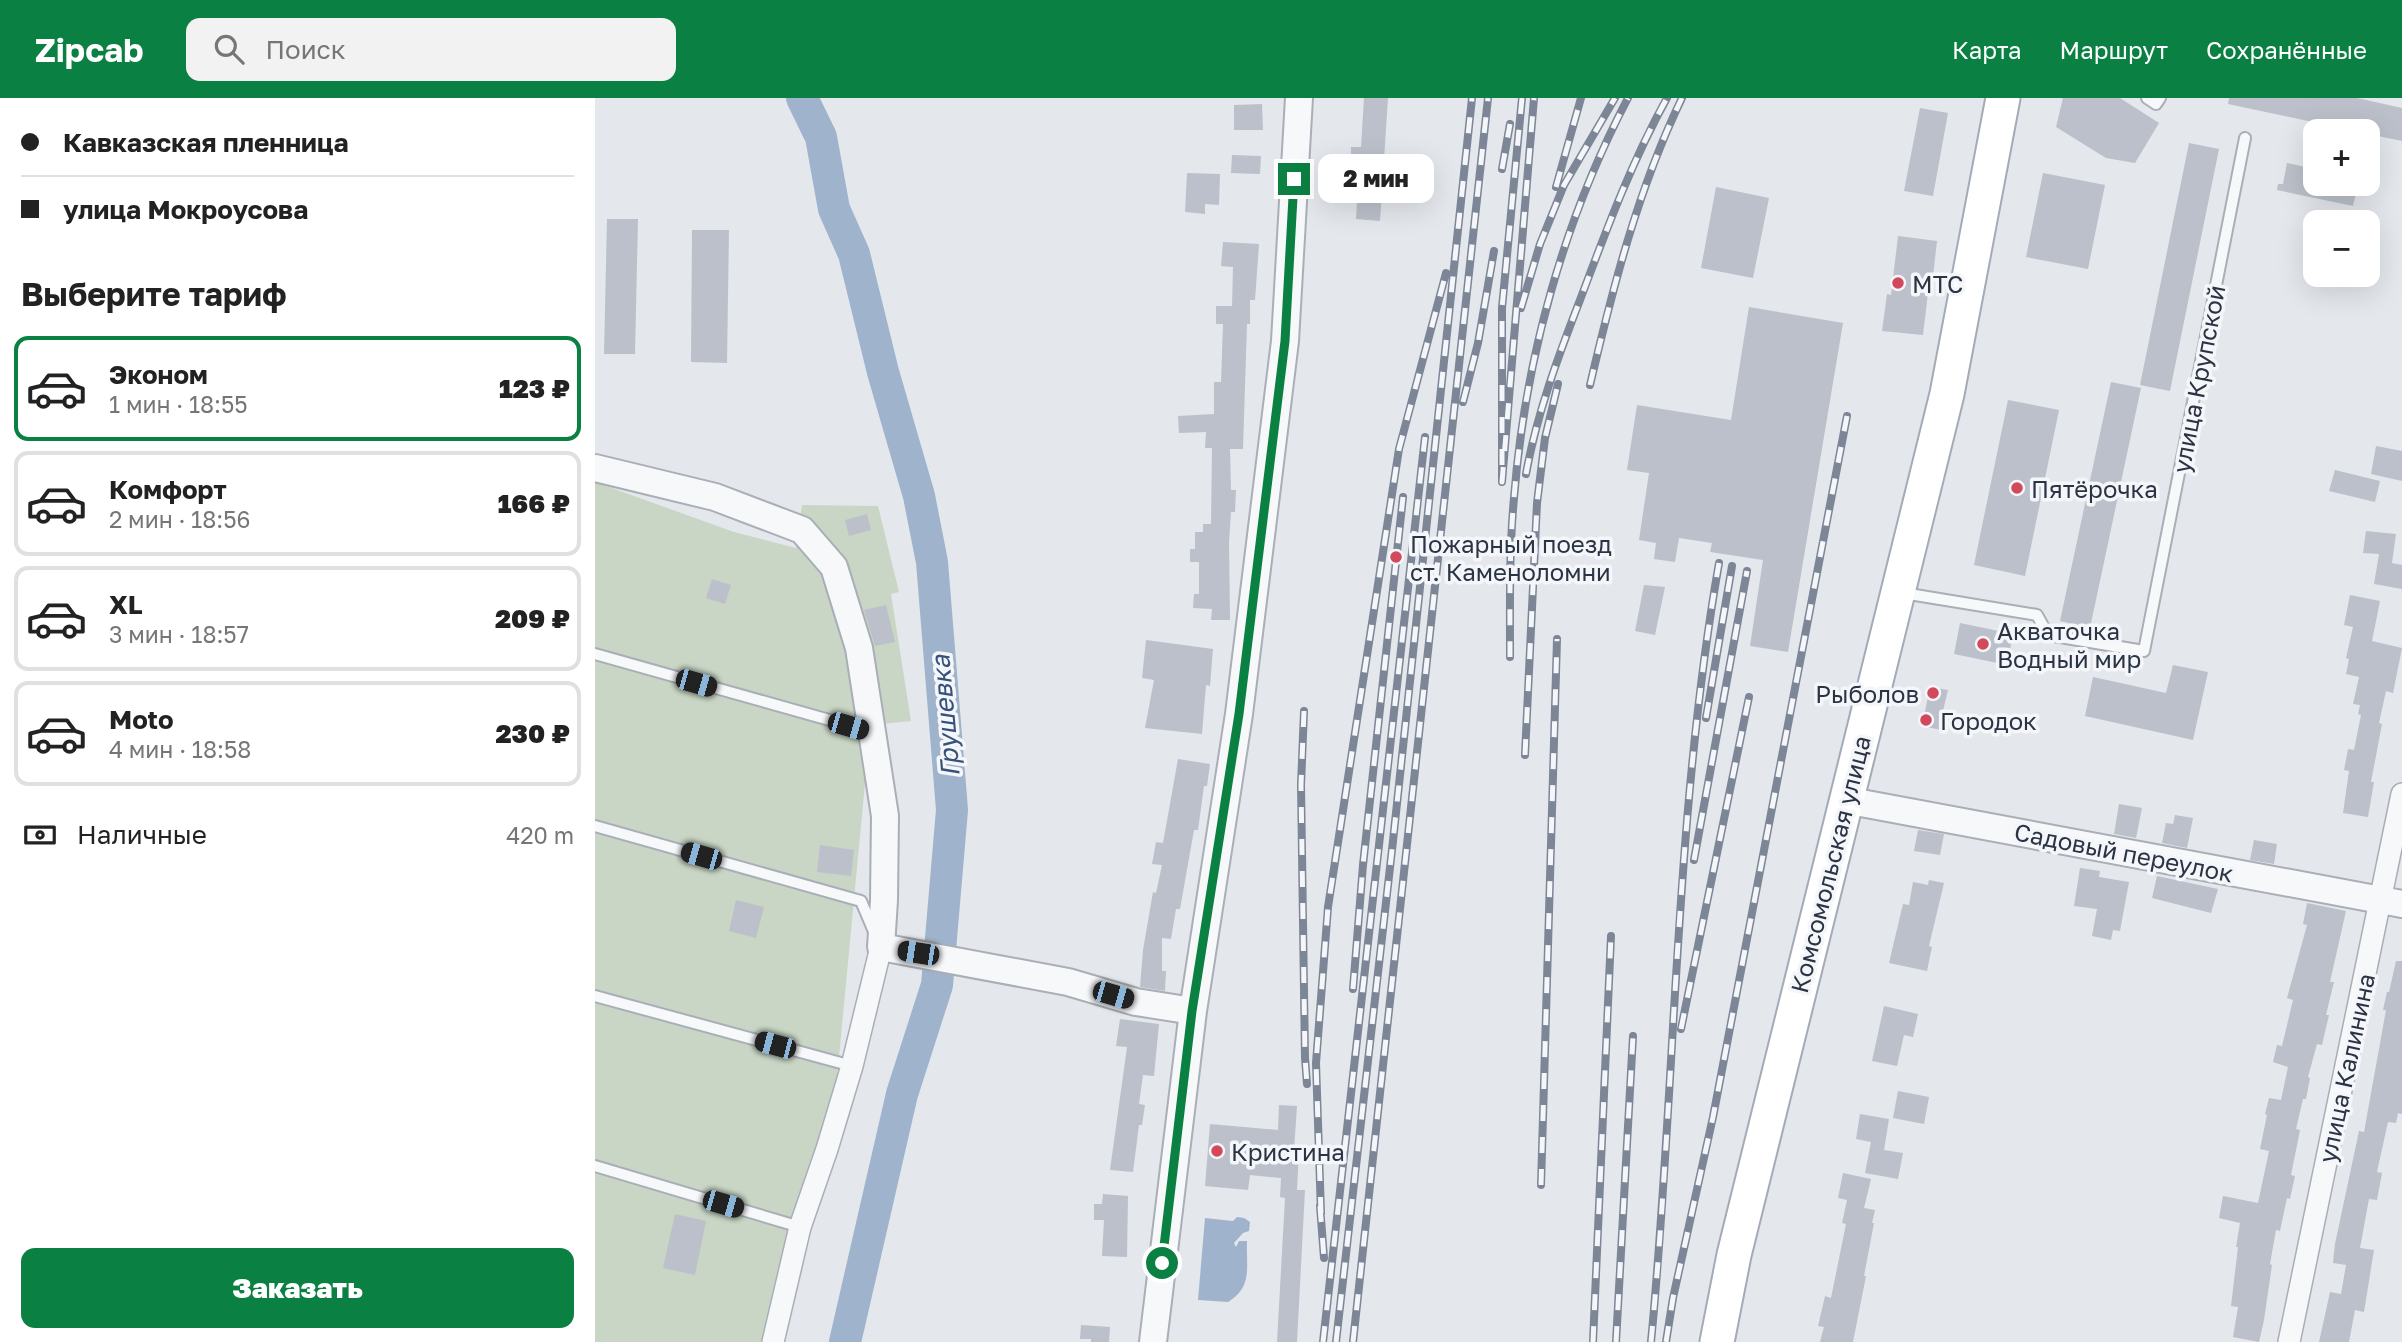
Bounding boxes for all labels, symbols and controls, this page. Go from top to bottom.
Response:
search box [186,18,676,81]
text: Zipcab [35,30,144,69]
icon: search [210,30,248,68]
text: Поиск [266,34,346,65]
text: Карта [1952,35,2022,64]
text: Маршрут [2060,35,2168,64]
text: Сохранённые [2206,35,2367,64]
map controls [2303,119,2380,287]
button: + [2303,119,2380,196]
text: Кавказская пленница [63,127,349,158]
callout: 2 мин [1319,154,1434,204]
route end [1278,163,1310,195]
text: 2 мин [1343,164,1409,192]
text: улица Мокроусова [63,194,308,225]
button: − [2303,210,2380,287]
place label: МТС [1912,269,1963,298]
text: Выберите тариф [21,275,287,313]
marker: МТС [1890,275,1906,291]
street label: улица Крупской [2166,283,2230,475]
icon: car [25,357,88,420]
text: Эконом [109,359,208,390]
text: 123 ₽ [499,373,570,404]
text: 1 мин · 18:55 [109,390,248,418]
icon: car [25,472,88,535]
text: Комфорт [109,474,227,505]
place label: Пятёрочка [2031,474,2158,503]
marker: Пятёрочка [2009,480,2025,496]
text: 166 ₽ [498,488,570,519]
text: 2 мин · 18:56 [109,505,250,533]
place label: Пожарный поезд ст. Каменоломни [1410,529,1612,586]
marker: Пожарный поезд ст. Каменоломни [1388,549,1404,565]
icon: car [25,587,88,650]
text: XL [109,589,143,620]
text: 209 ₽ [495,603,570,634]
place label: Акваточка Водный мир [1997,616,2141,673]
text: 3 мин · 18:57 [109,620,249,648]
marker: Акваточка Водный мир [1975,636,1991,652]
water label: Грушевка [924,653,966,778]
car [673,667,720,699]
place label: Рыболов [1815,679,1919,708]
marker: Рыболов [1925,685,1941,701]
icon: car [25,702,88,765]
text: Moto [109,704,174,735]
place label: Городок [1940,706,2037,735]
car [825,710,872,742]
marker: Городок [1918,712,1934,728]
text: 230 ₽ [496,718,570,749]
street label: Комсомольская улица [1784,732,1876,996]
text: 4 мин · 18:58 [109,735,251,763]
icon: cash [21,816,59,854]
street label: Садовый переулок [2012,817,2236,887]
text: Наличные [77,819,207,850]
text: 420 m [506,821,574,849]
car [678,840,725,872]
car [896,939,941,967]
street label: улица Калинина [2312,971,2380,1165]
car [1090,979,1137,1011]
car [752,1029,799,1061]
place label: Кристина [1231,1137,1345,1166]
marker: Кристина [1209,1143,1225,1159]
car [700,1188,747,1220]
route start [1146,1247,1178,1279]
button: Заказать [21,1248,574,1328]

